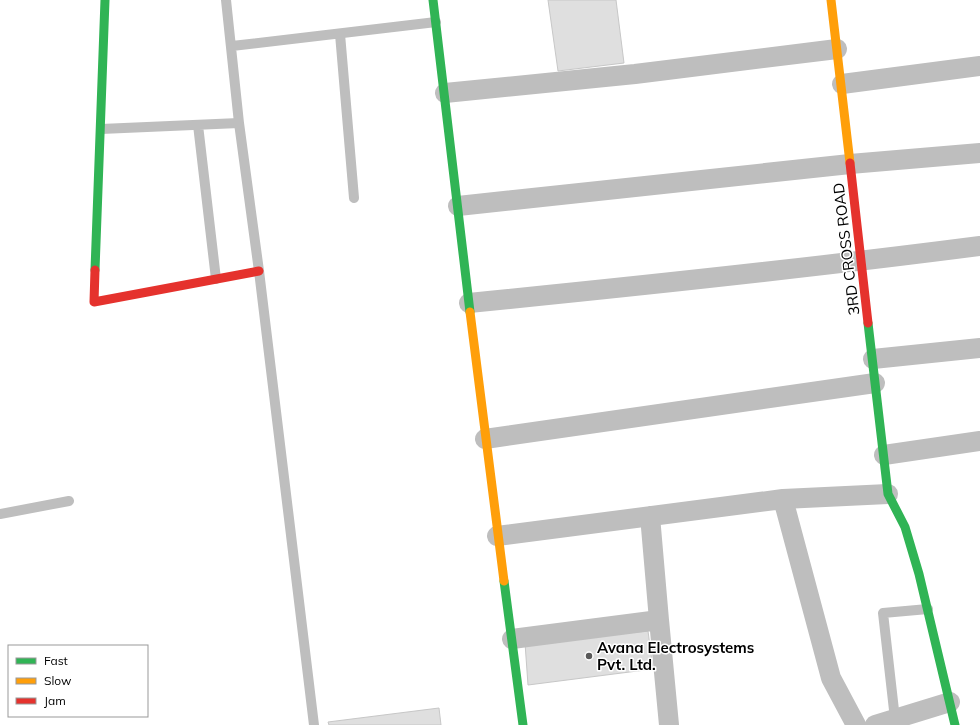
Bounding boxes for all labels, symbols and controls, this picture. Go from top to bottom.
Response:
street label: 3RD CROSS ROAD [828,182,864,316]
place label: Avana Electrosystems Pvt. Ltd. [597,638,754,674]
legend [8,645,148,717]
marker: Avana Electrosystems Pvt. Ltd. [584,651,594,661]
text: Fast [44,653,68,668]
text: Slow [44,673,72,688]
text: Jam [44,693,66,708]

